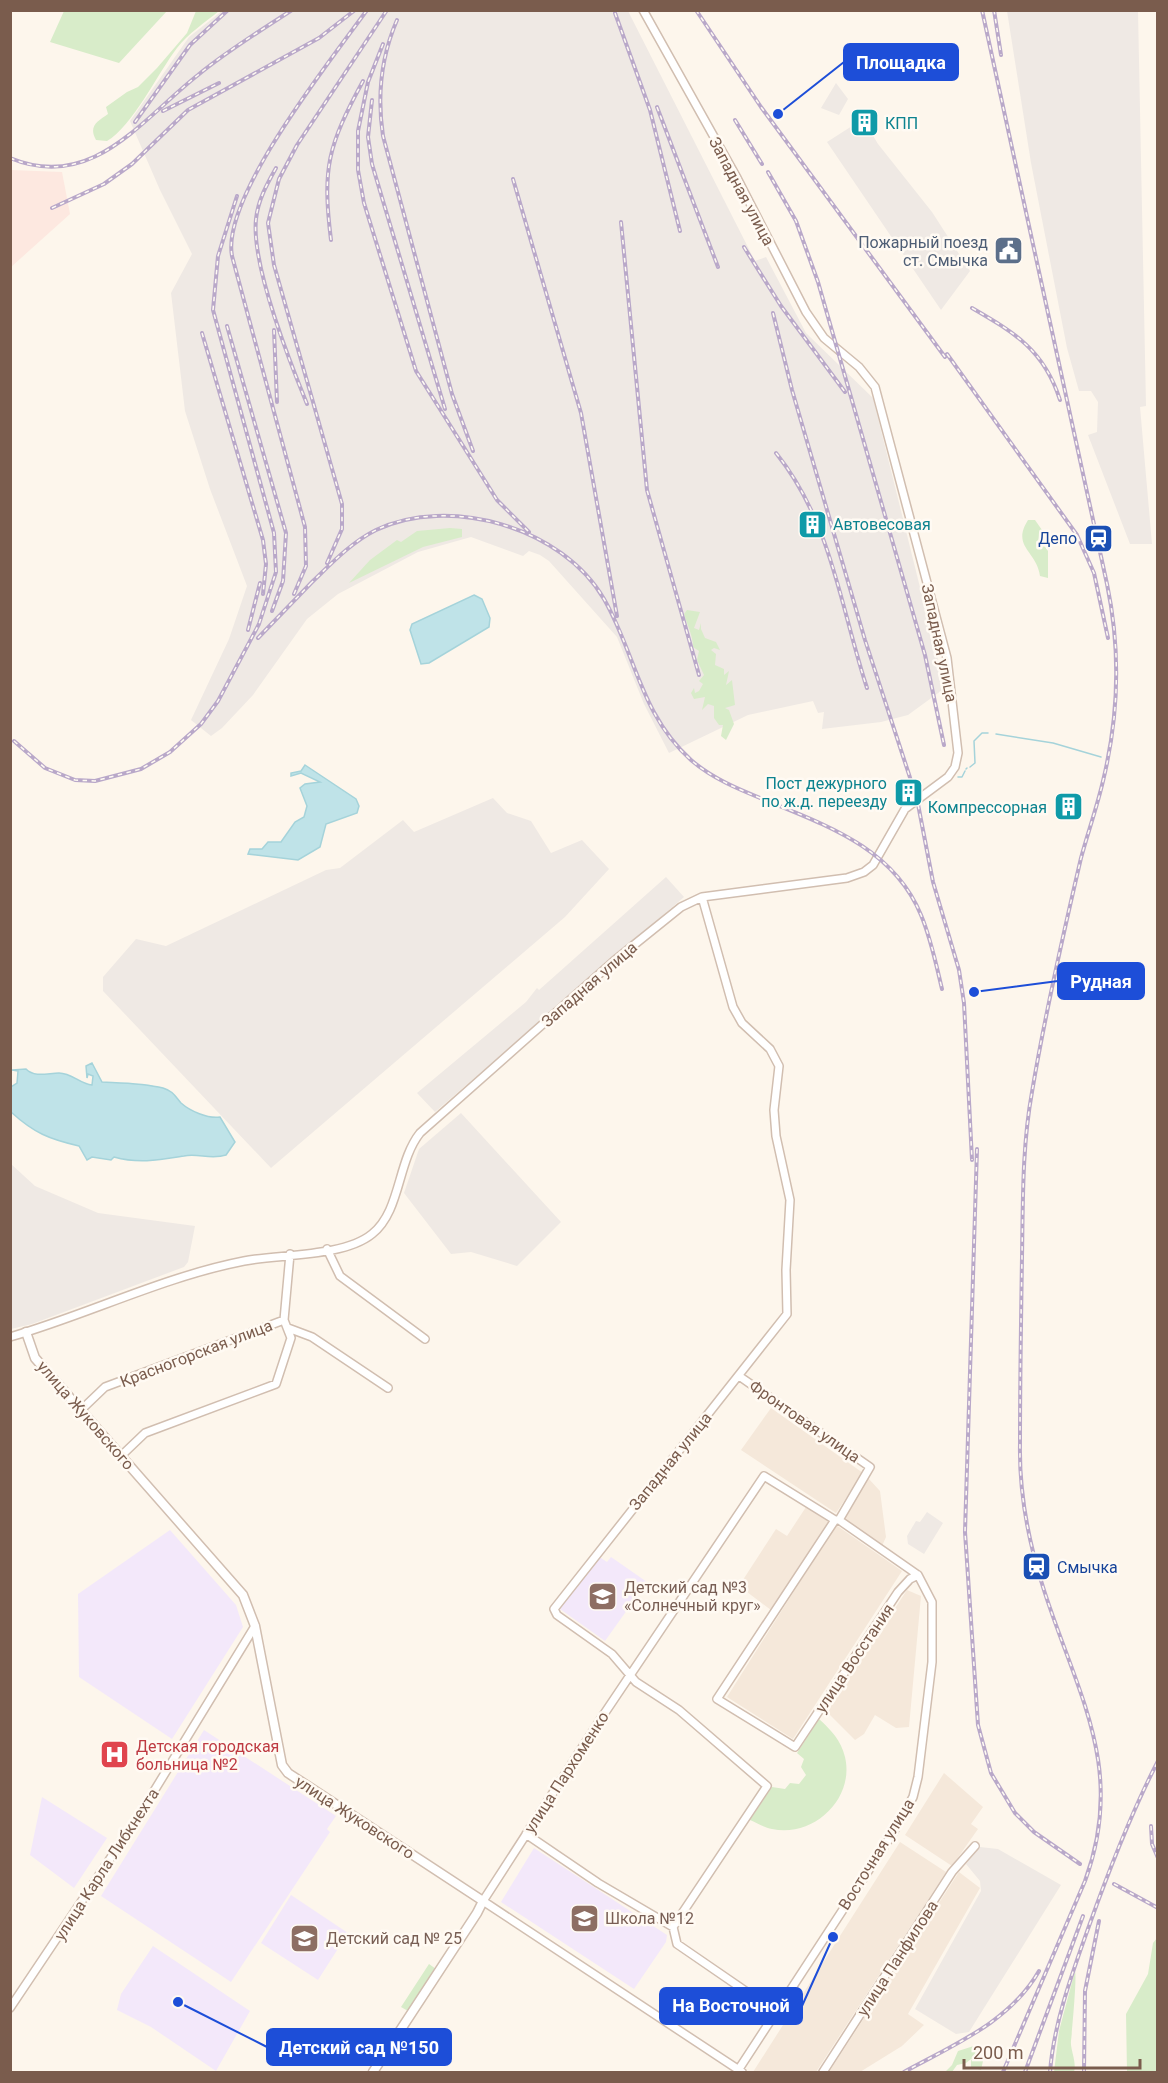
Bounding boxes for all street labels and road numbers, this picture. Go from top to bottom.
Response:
street label: Западная улица [705,134,778,249]
street label: Западная улица [918,582,961,704]
street label: Западная улица [538,938,641,1031]
street label: Красногорская улица [117,1316,275,1391]
street label: улица Жуковского [33,1357,138,1474]
street label: Фронтовая улица [746,1376,864,1467]
street label: Западная улица [625,1409,716,1514]
street label: улица Восстания [811,1600,898,1716]
street label: улица Пархоменко [520,1708,613,1837]
street label: улица Жуковского [292,1772,418,1863]
street label: улица Карла Либкнехта [50,1785,163,1944]
street label: Восточная улица [835,1795,918,1913]
street label: улица Панфилова [853,1897,942,2020]

